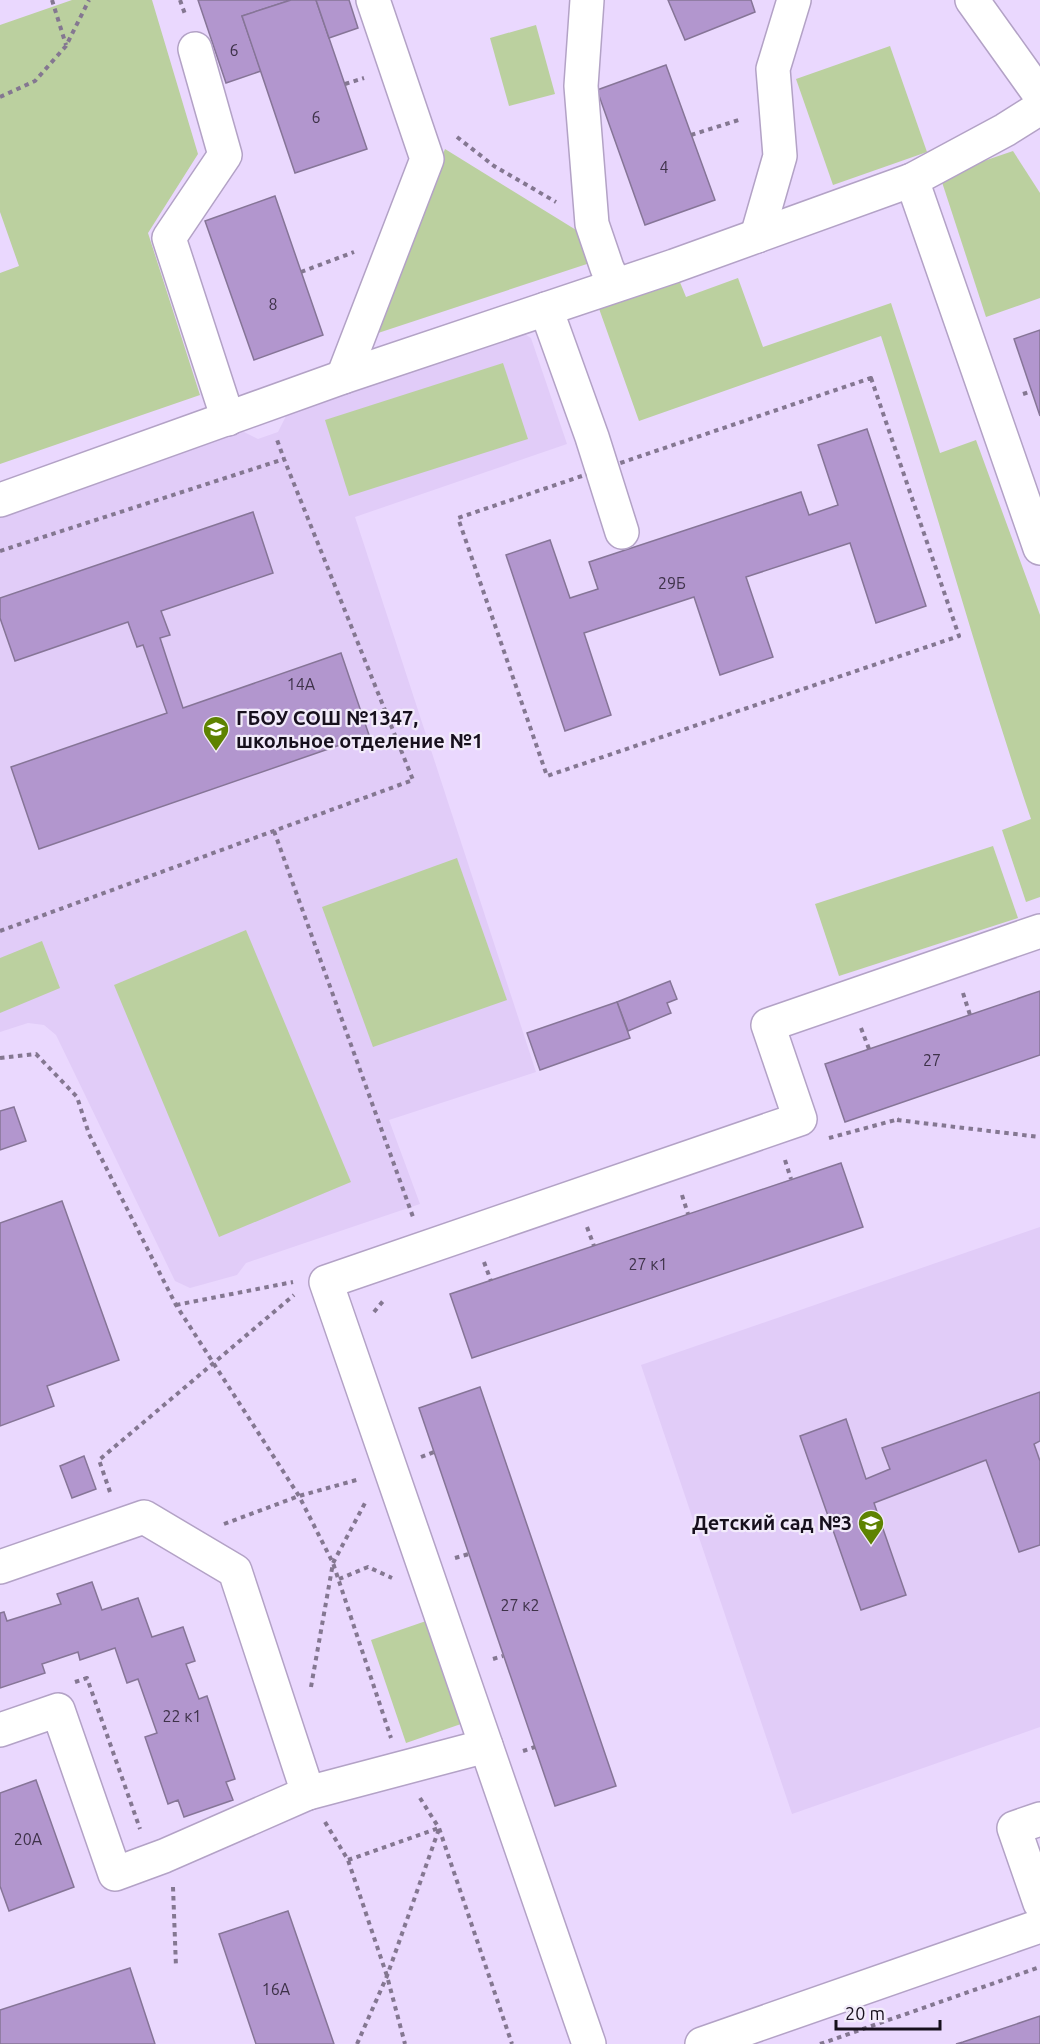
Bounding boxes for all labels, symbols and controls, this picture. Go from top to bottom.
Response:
house number: 6 [229,41,239,59]
house number: 6 [311,108,321,126]
house number: 4 [659,158,669,176]
house number: 8 [268,295,278,313]
house number: 29Б [658,574,686,592]
house number: 14А [287,675,316,693]
place label: ГБОУ СОШ №1347, школьное отделение №1 [236,706,483,752]
school or university icon: ГБОУ СОШ №1347, школьное отделение №1 [201,714,231,752]
house number: 27 [923,1051,941,1069]
house number: 27 к1 [629,1255,667,1273]
school or university icon: Детский сад №3 [856,1508,886,1546]
place label: Детский сад №3 [692,1511,852,1534]
house number: 27 к2 [501,1596,539,1614]
house number: 22 к1 [163,1707,201,1725]
house number: 20А [14,1830,43,1848]
house number: 16А [262,1980,291,1998]
scale bar [836,1993,940,2031]
text: 20 m [845,2003,885,2023]

